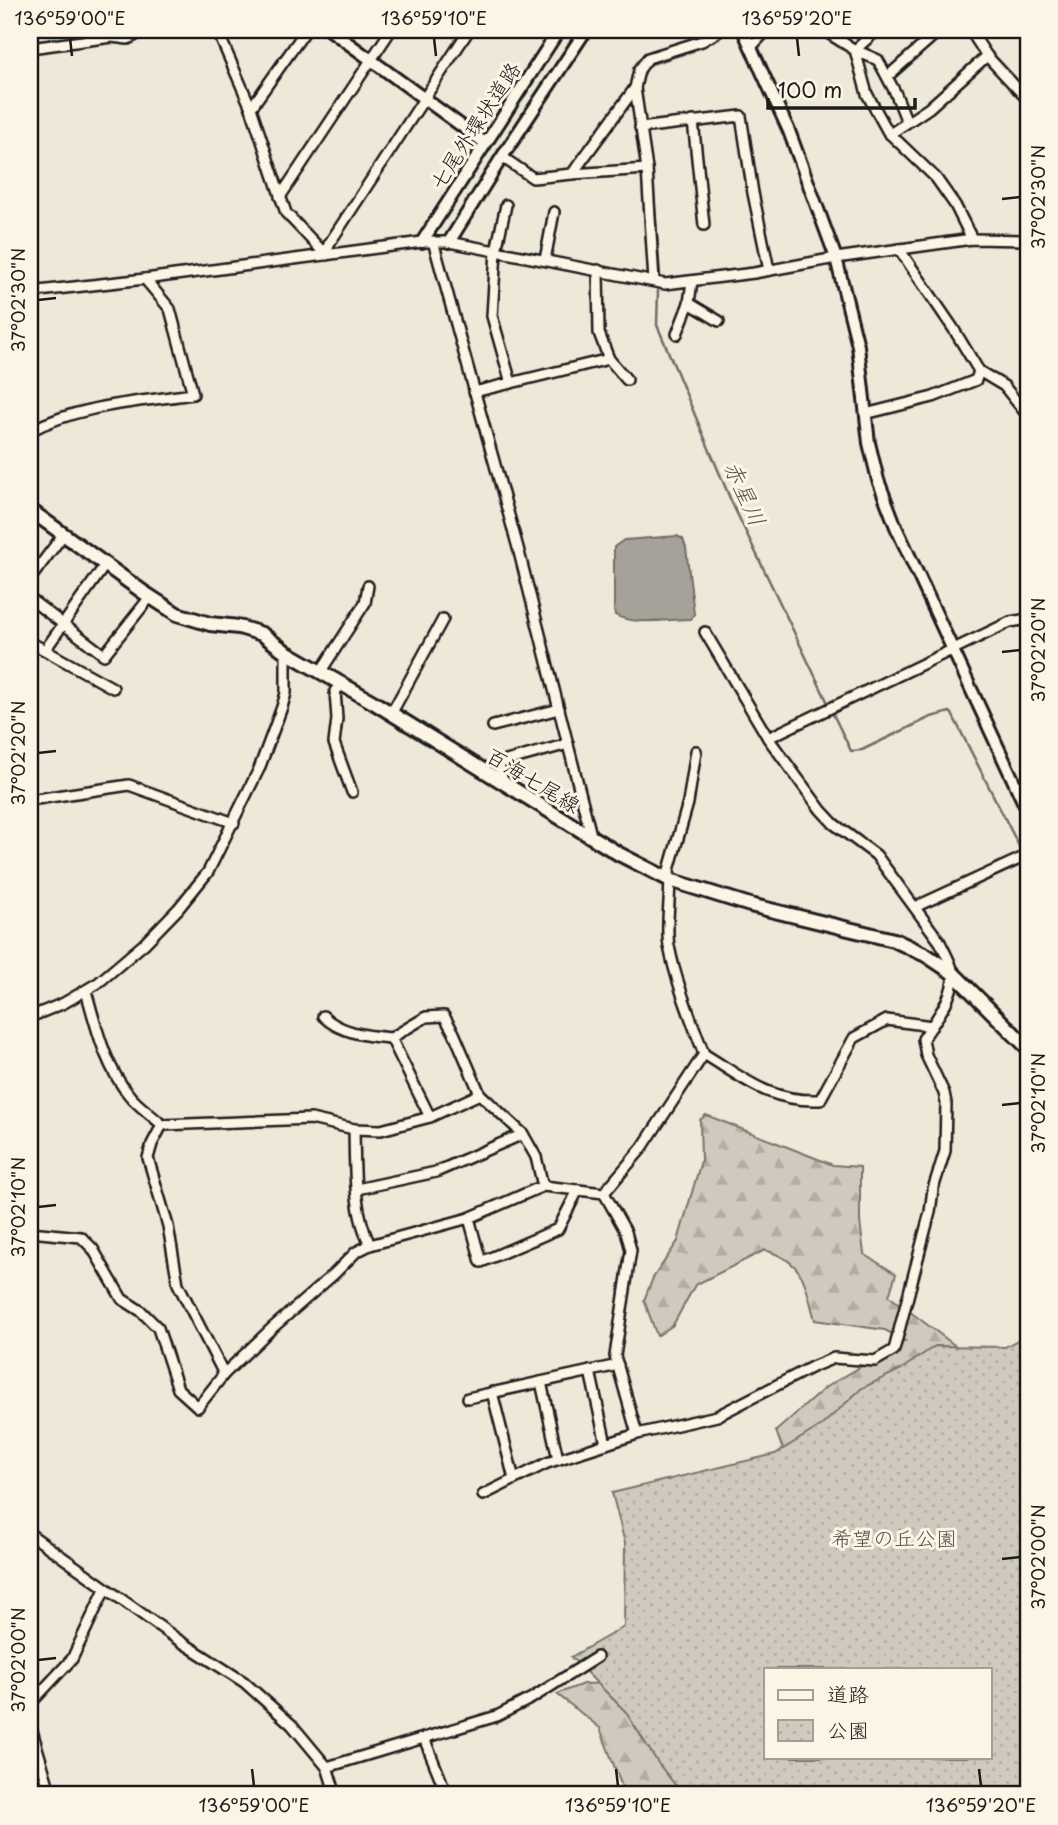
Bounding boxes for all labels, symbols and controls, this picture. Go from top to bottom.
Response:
text: 136°59'00"E [15,4,125,31]
text: 136°59'10"E [381,4,487,31]
text: 136°59'20"E [742,4,852,31]
street label: 七尾外環状道路 [421,55,527,195]
scale bar [768,66,914,110]
text: 100 m [778,73,842,105]
text: 37°02'30"N [1024,145,1051,249]
text: 37°02'30"N [4,248,31,352]
water label: 赤星川 [716,454,776,532]
text: 37°02'20"N [1024,597,1051,703]
text: 37°02'20"N [4,700,31,806]
street label: 百海七尾線 [481,738,587,820]
text: 37°02'10"N [1024,1053,1051,1153]
text: 37°02'10"N [4,1157,31,1257]
text: 37°02'00"N [1024,1504,1051,1610]
park label: 希望の丘公園 [831,1521,957,1553]
text: 37°02'00"N [4,1607,31,1713]
legend [764,1668,992,1758]
text: 道路 [827,1677,869,1709]
text: 公園 [827,1713,869,1745]
text: 136°59'00"E [199,1791,309,1818]
text: 136°59'10"E [565,1791,671,1818]
text: 136°59'20"E [926,1791,1036,1818]

